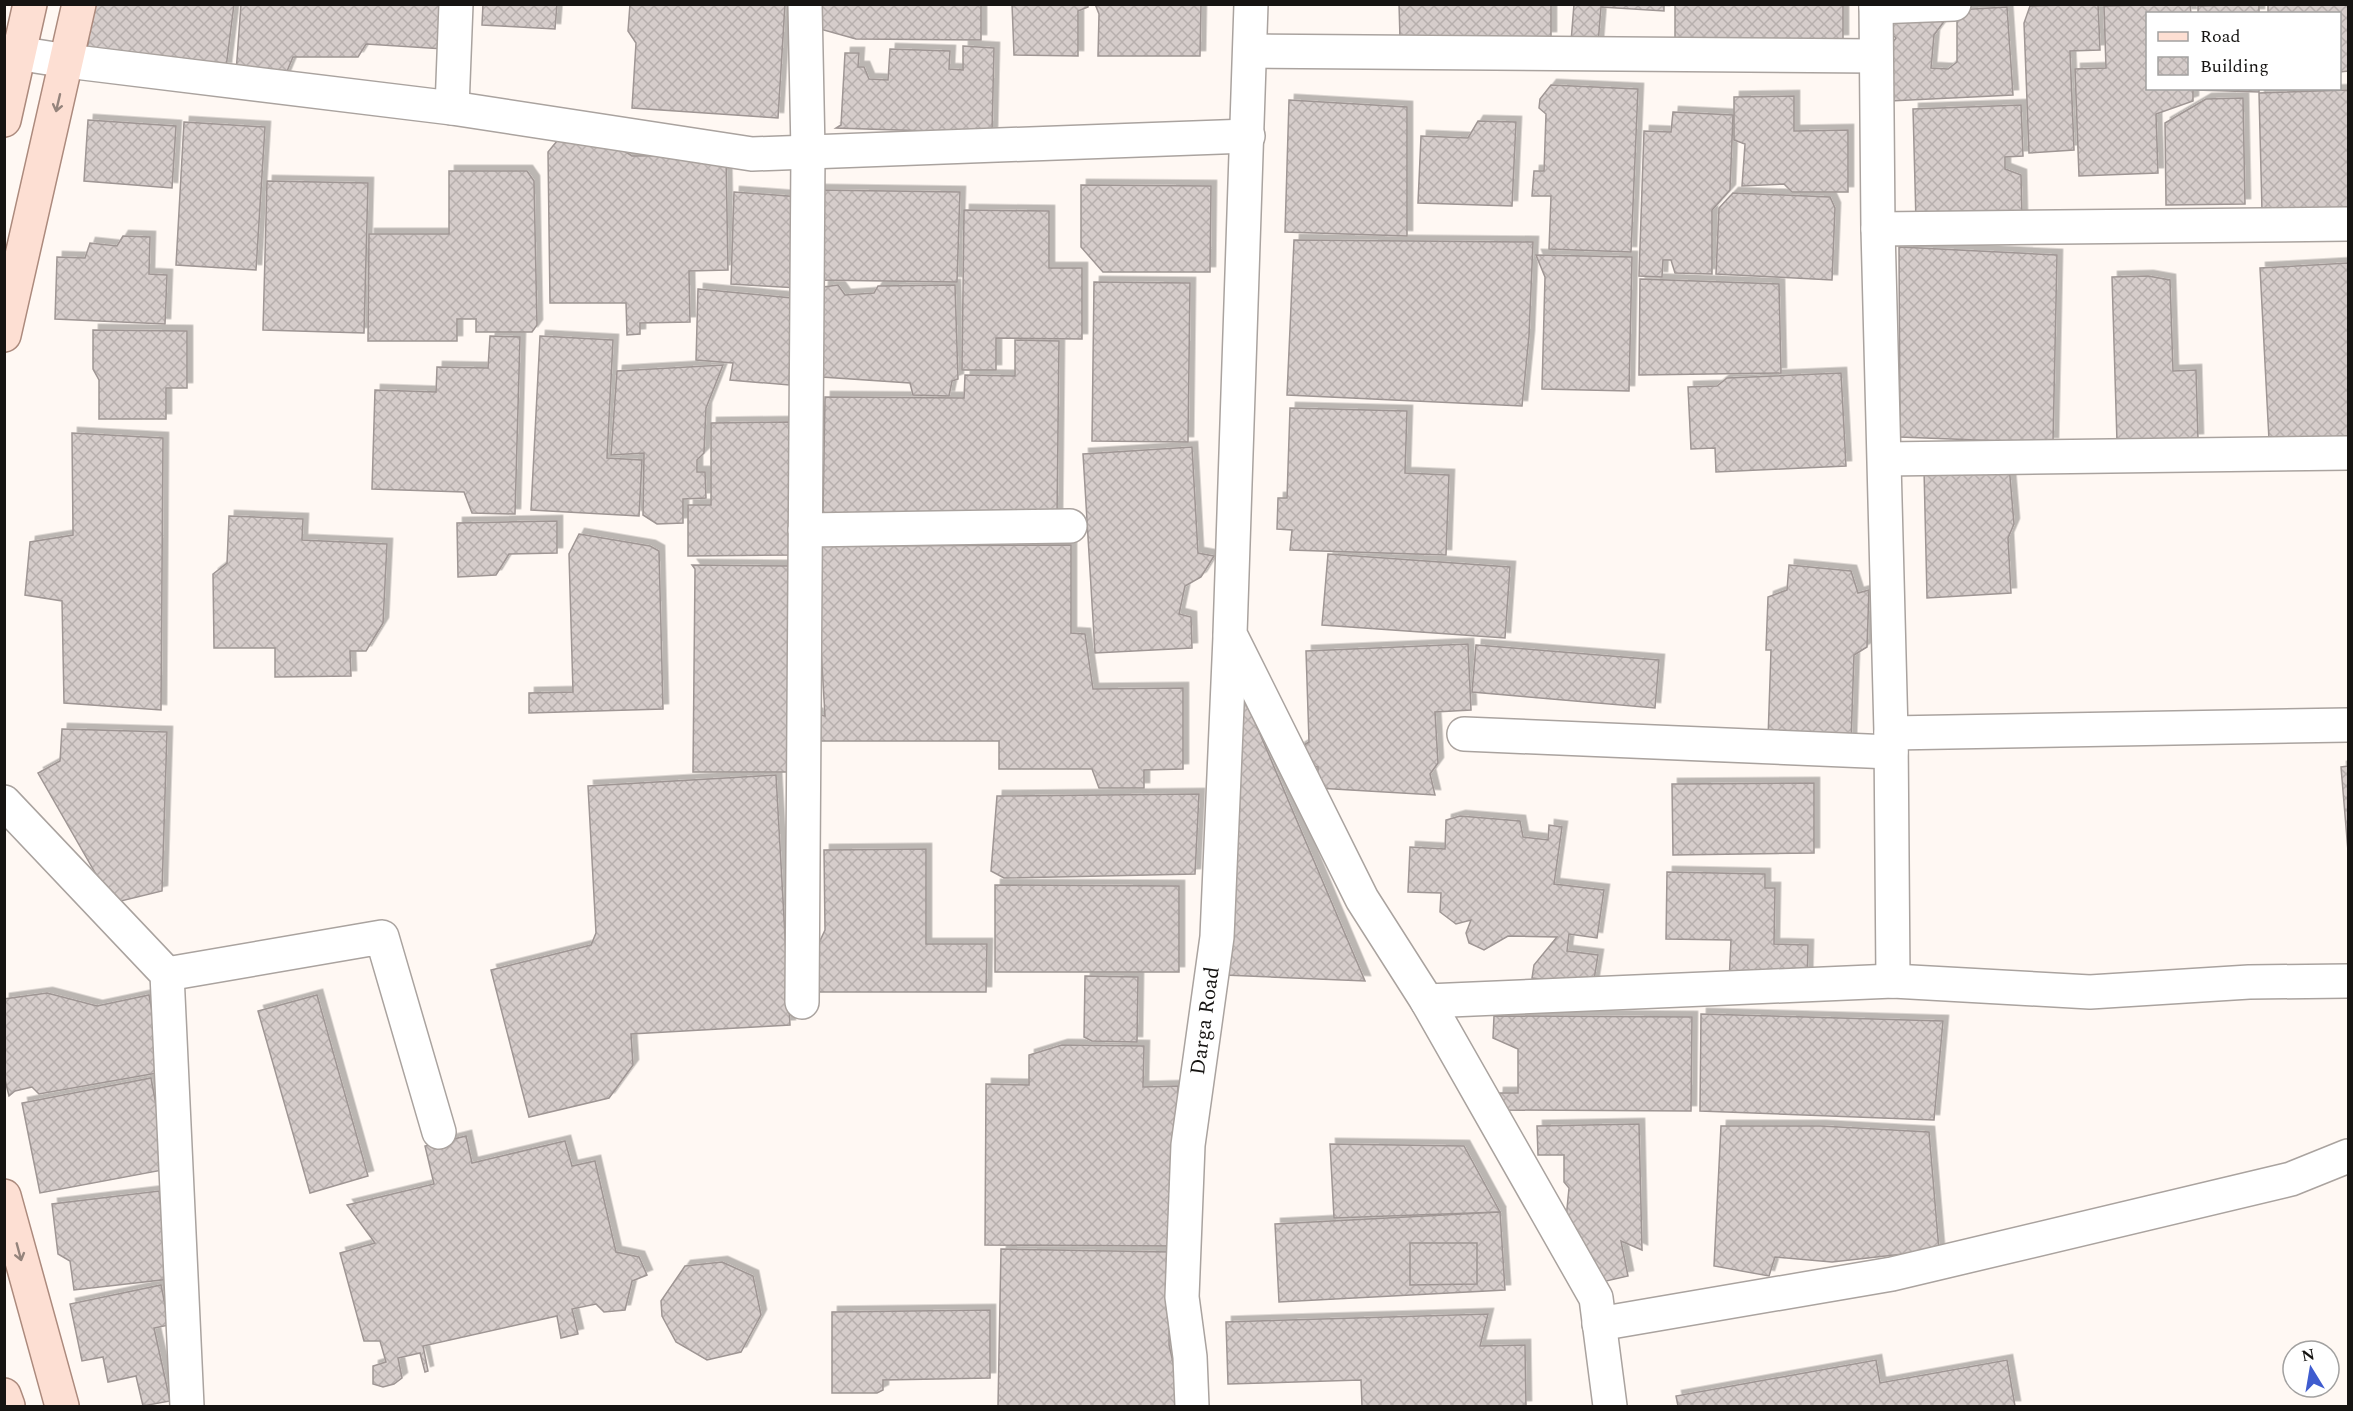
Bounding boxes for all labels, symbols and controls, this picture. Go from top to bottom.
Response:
legend [2146,12,2341,90]
text: Road [2200,23,2241,50]
text: Building [2200,53,2269,80]
one-way arrow [51,93,63,112]
street label: Darga Road [1182,965,1229,1077]
one-way arrow [14,1242,26,1261]
north arrow [2281,1339,2341,1399]
text: N [2300,1342,2317,1368]

